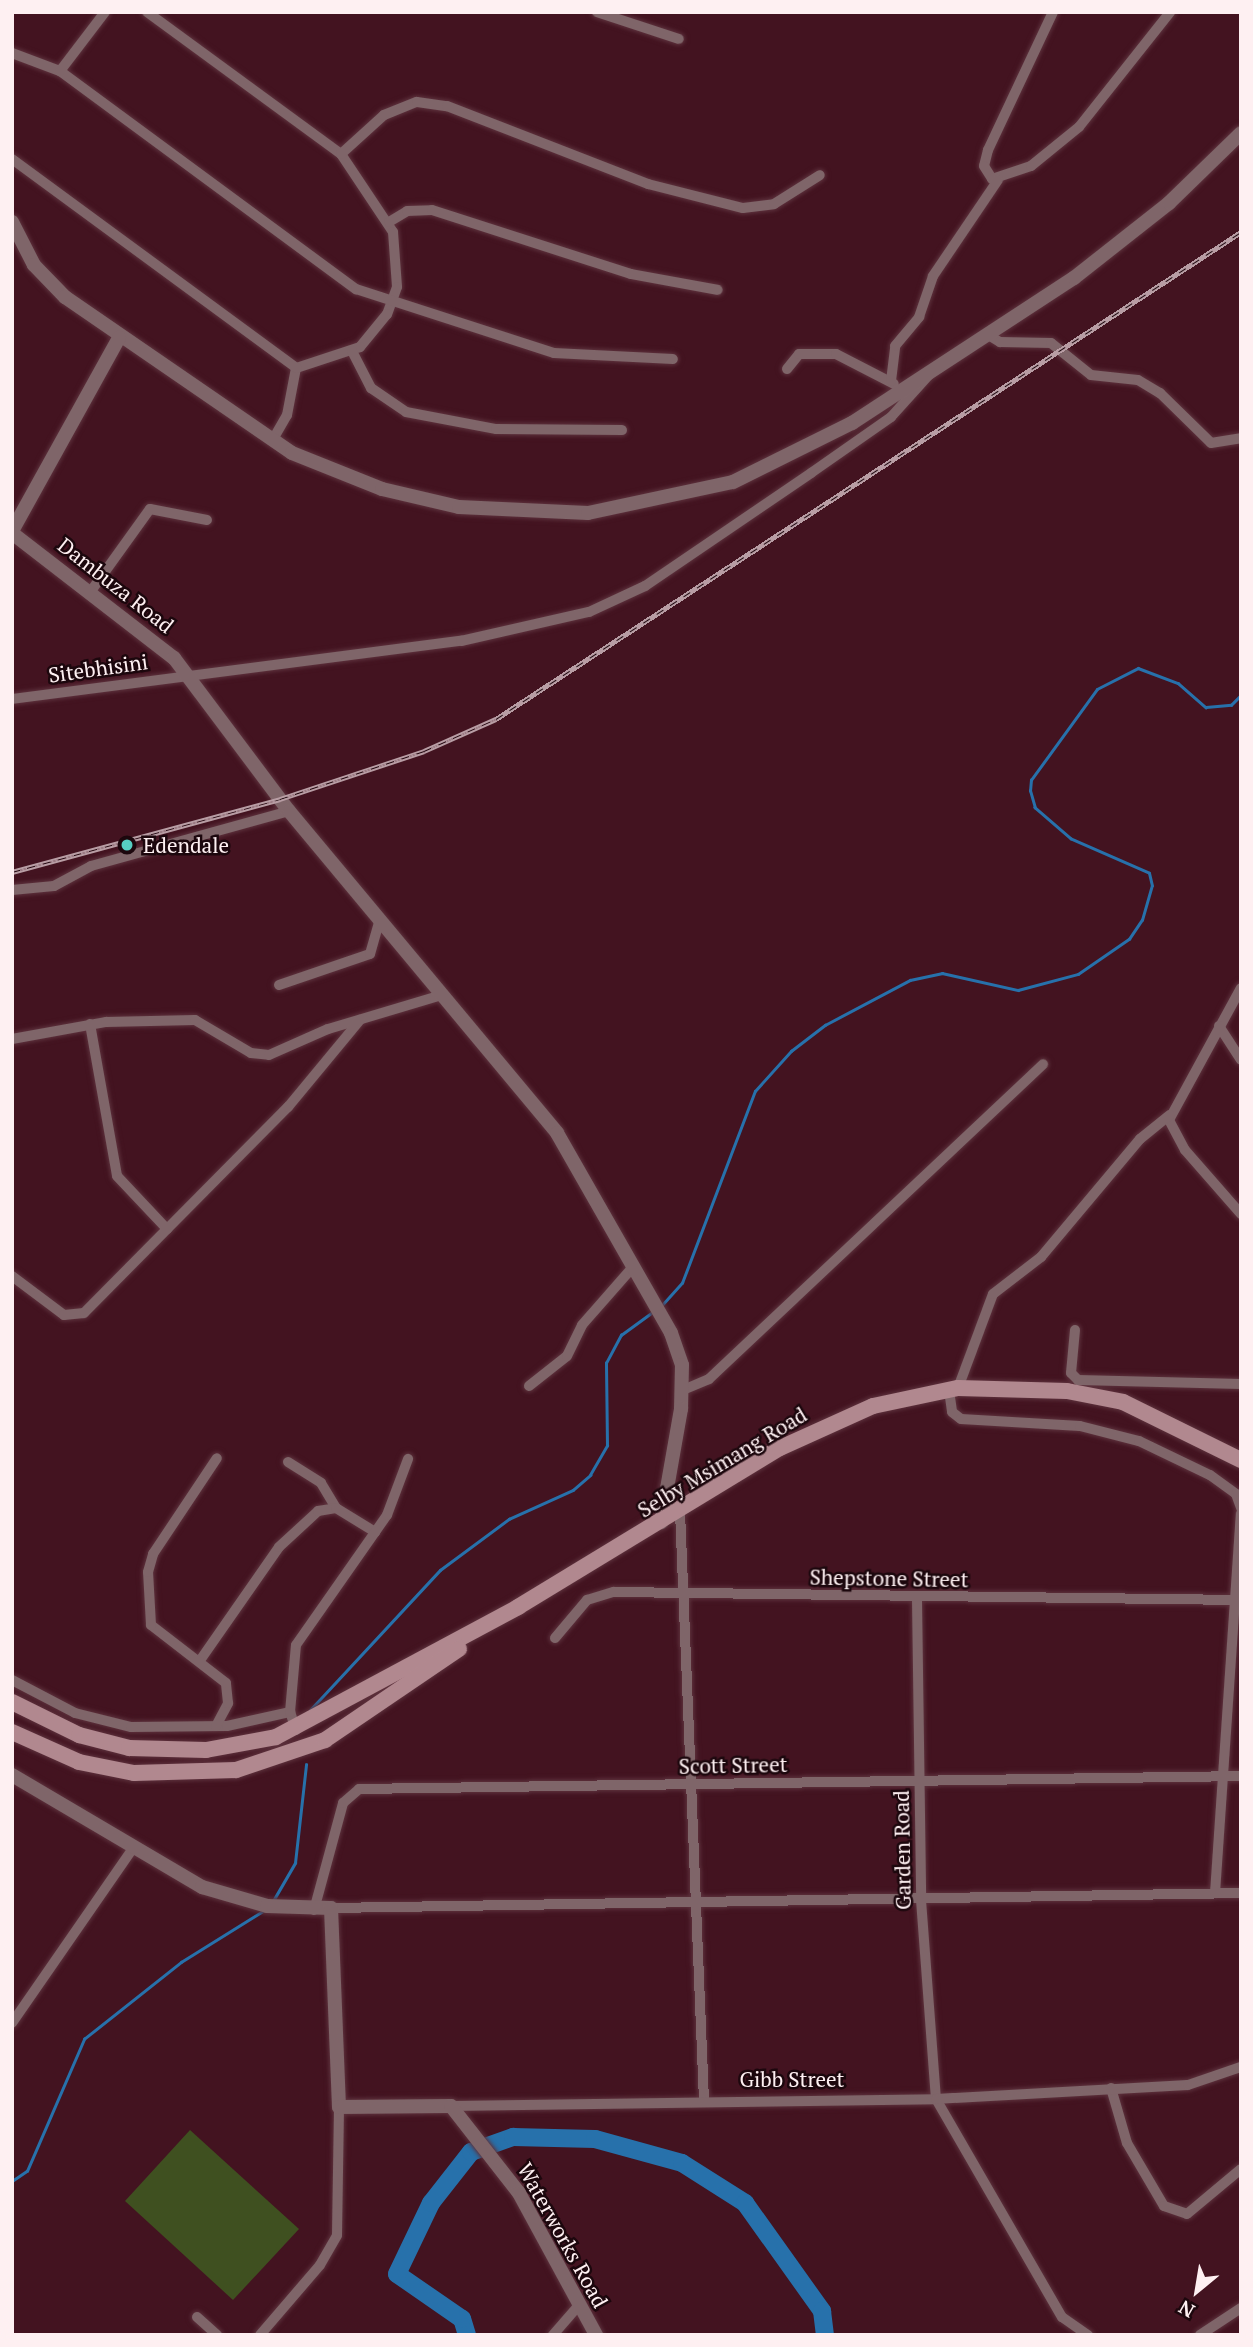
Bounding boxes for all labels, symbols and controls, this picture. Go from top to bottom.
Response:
street label: Dambuza Road [53,532,179,638]
street label: Sitebhisini [47,649,149,687]
place label: Edendale [143,832,229,858]
marker: Edendale [117,835,137,855]
street label: Selby Msimang Road [633,1402,811,1522]
street label: Shepstone Street [809,1564,969,1592]
street label: Scott Street [678,1751,788,1779]
street label: Garden Road [888,1790,916,1910]
street label: Gibb Street [740,2066,844,2092]
street label: Waterworks Road [513,2158,613,2312]
north arrow [1162,2256,1232,2326]
text: N [1174,2295,1199,2324]

